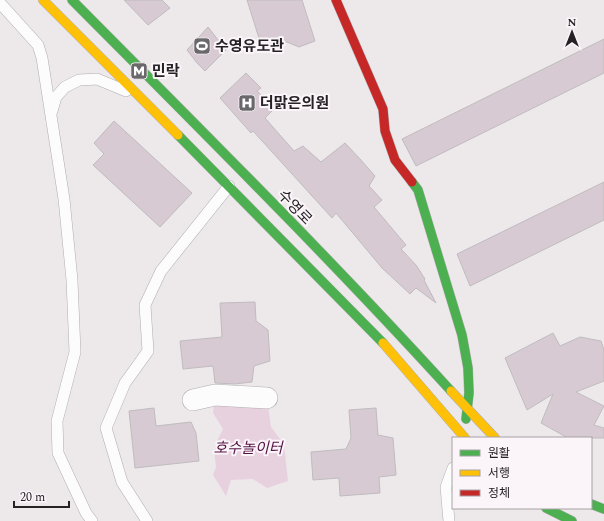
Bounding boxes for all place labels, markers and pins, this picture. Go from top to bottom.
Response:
place label: 수영유도관 [215,35,284,58]
sports icon: 수영유도관 [192,36,212,56]
place label: 민락 [152,60,180,83]
metro station icon: 민락 [129,61,149,81]
place label: 더맑은의원 [260,92,329,115]
hospital icon: 더맑은의원 [237,93,257,113]

